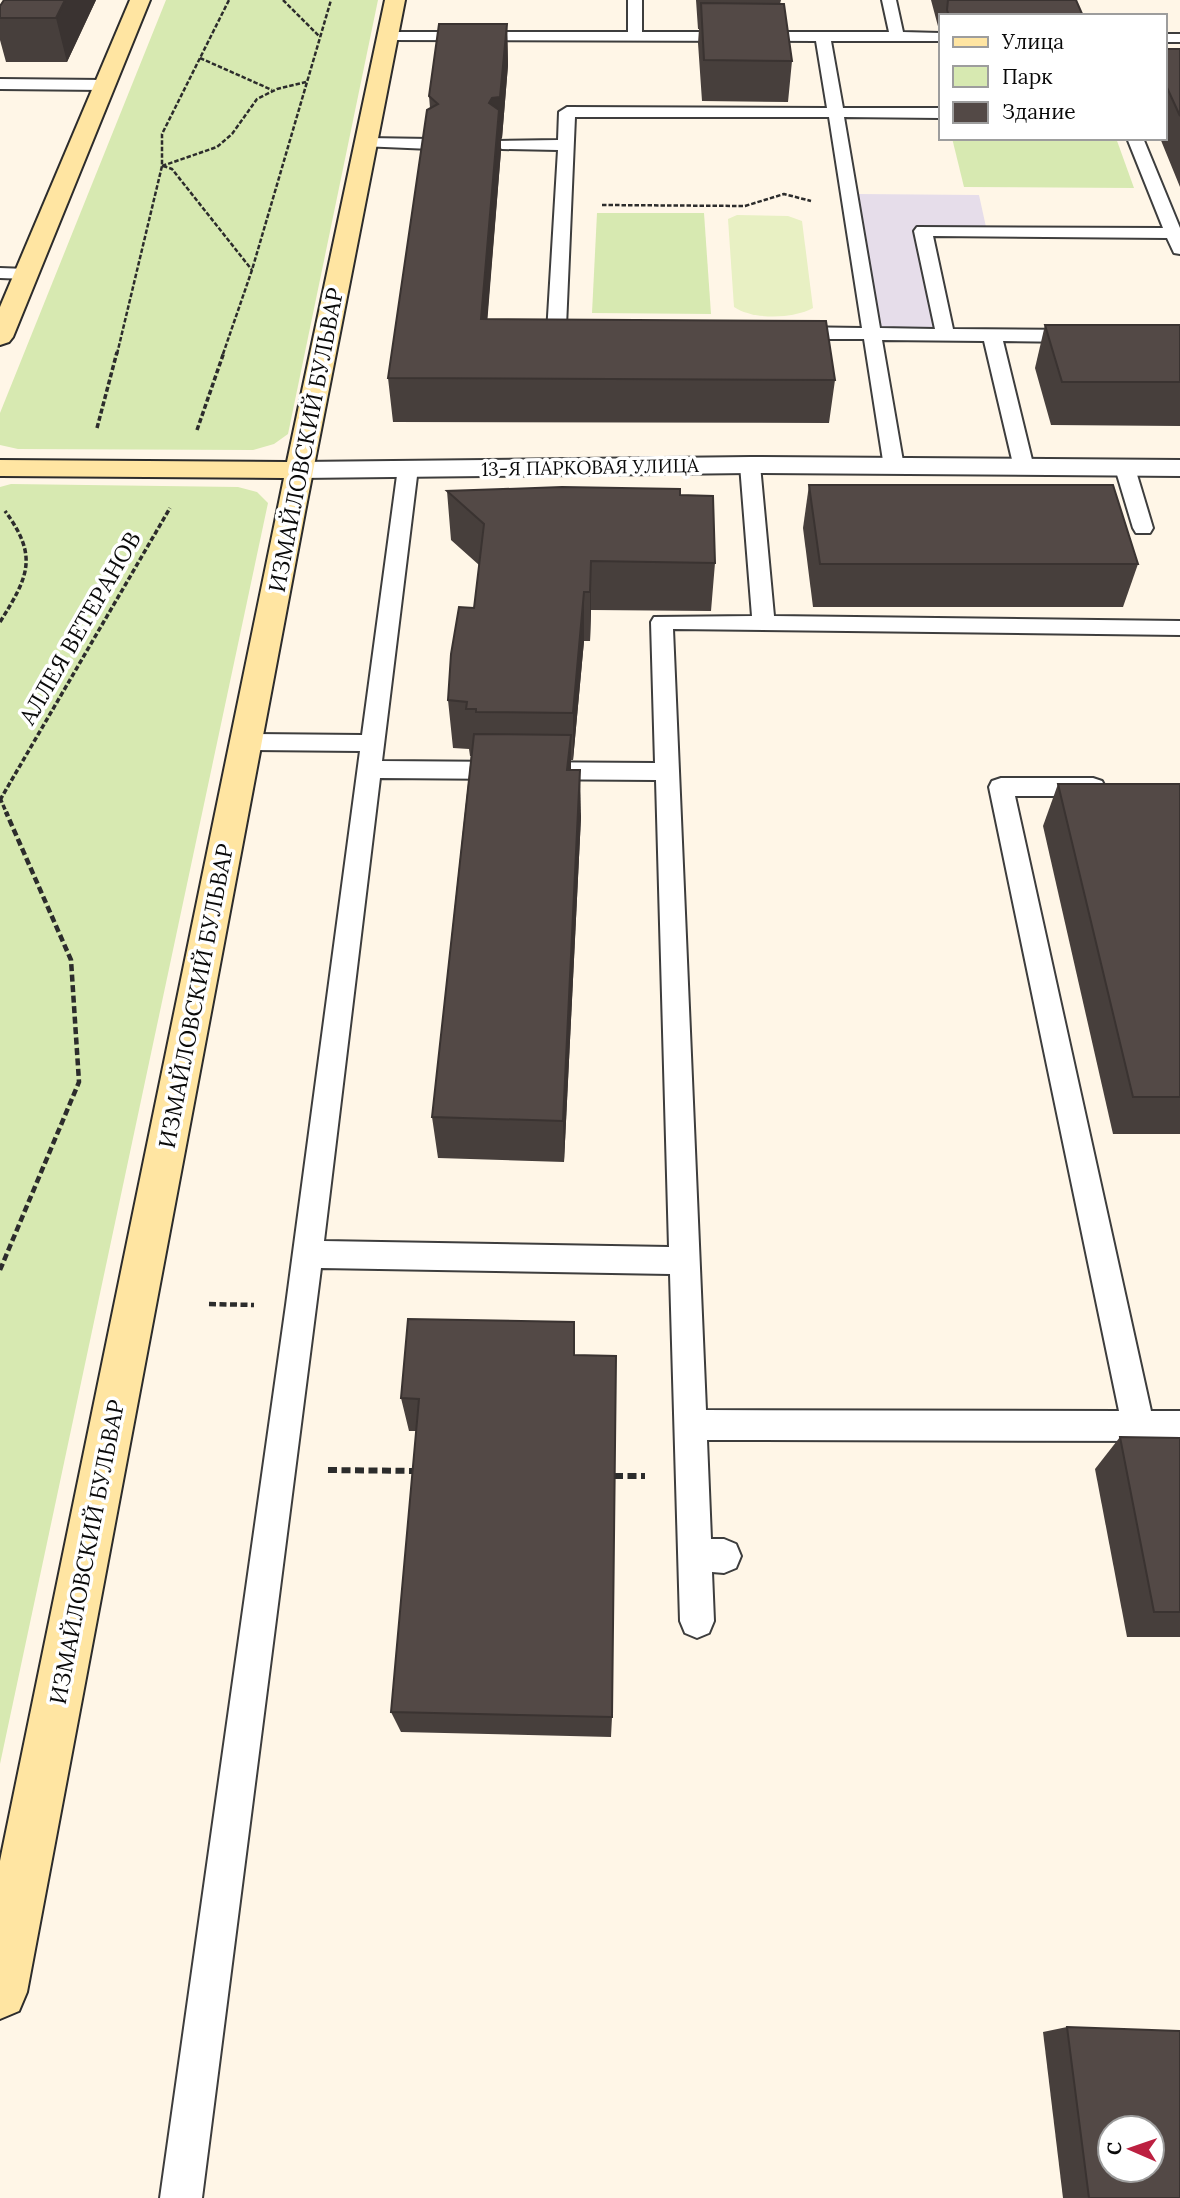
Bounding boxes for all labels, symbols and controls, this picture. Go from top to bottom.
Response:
legend [939,14,1166,140]
text: Улица [1001,28,1064,55]
text: Парк [1002,63,1053,90]
text: Здание [1002,98,1076,125]
street label: ИЗМАЙЛОВСКИЙ БУЛЬВАР [262,285,349,595]
street label: 13-Я ПАРКОВАЯ УЛИЦА [481,453,700,481]
street label: АЛЛЕЯ ВЕТЕРАНОВ [12,526,147,730]
street label: ИЗМАЙЛОВСКИЙ БУЛЬВАР [152,841,239,1151]
street label: ИЗМАЙЛОВСКИЙ БУЛЬВАР [43,1397,130,1707]
north arrow [1096,2114,1166,2184]
text: С [1102,2141,1126,2155]

